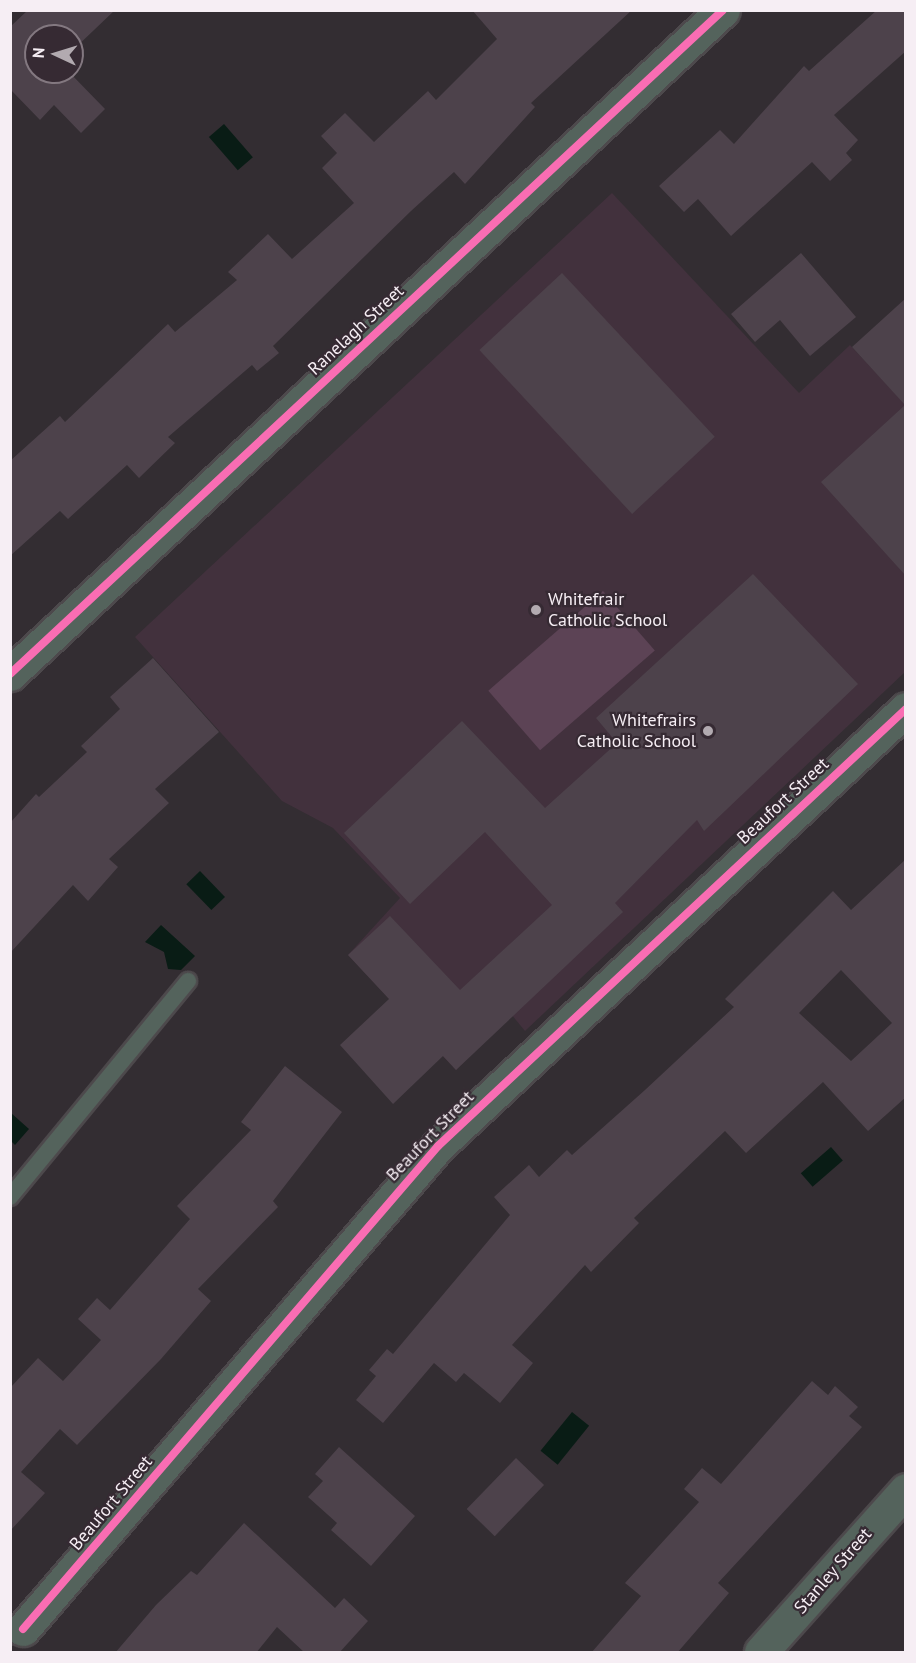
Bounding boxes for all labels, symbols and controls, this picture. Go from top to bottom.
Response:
north arrow [24,24,84,84]
text: N [28,47,48,59]
street label: Ranelagh Street [304,280,408,380]
place label: Whitefrair Catholic School [548,589,668,632]
marker: Whitefrair Catholic School [529,603,543,617]
place label: Whitefrairs Catholic School [576,710,696,752]
marker: Whitefrairs Catholic School [701,724,715,738]
street label: Beaufort Street [733,753,833,849]
street label: Beaufort Street [382,1086,478,1186]
street label: Beaufort Street [65,1451,157,1555]
street label: Stanley Street [790,1523,876,1619]

